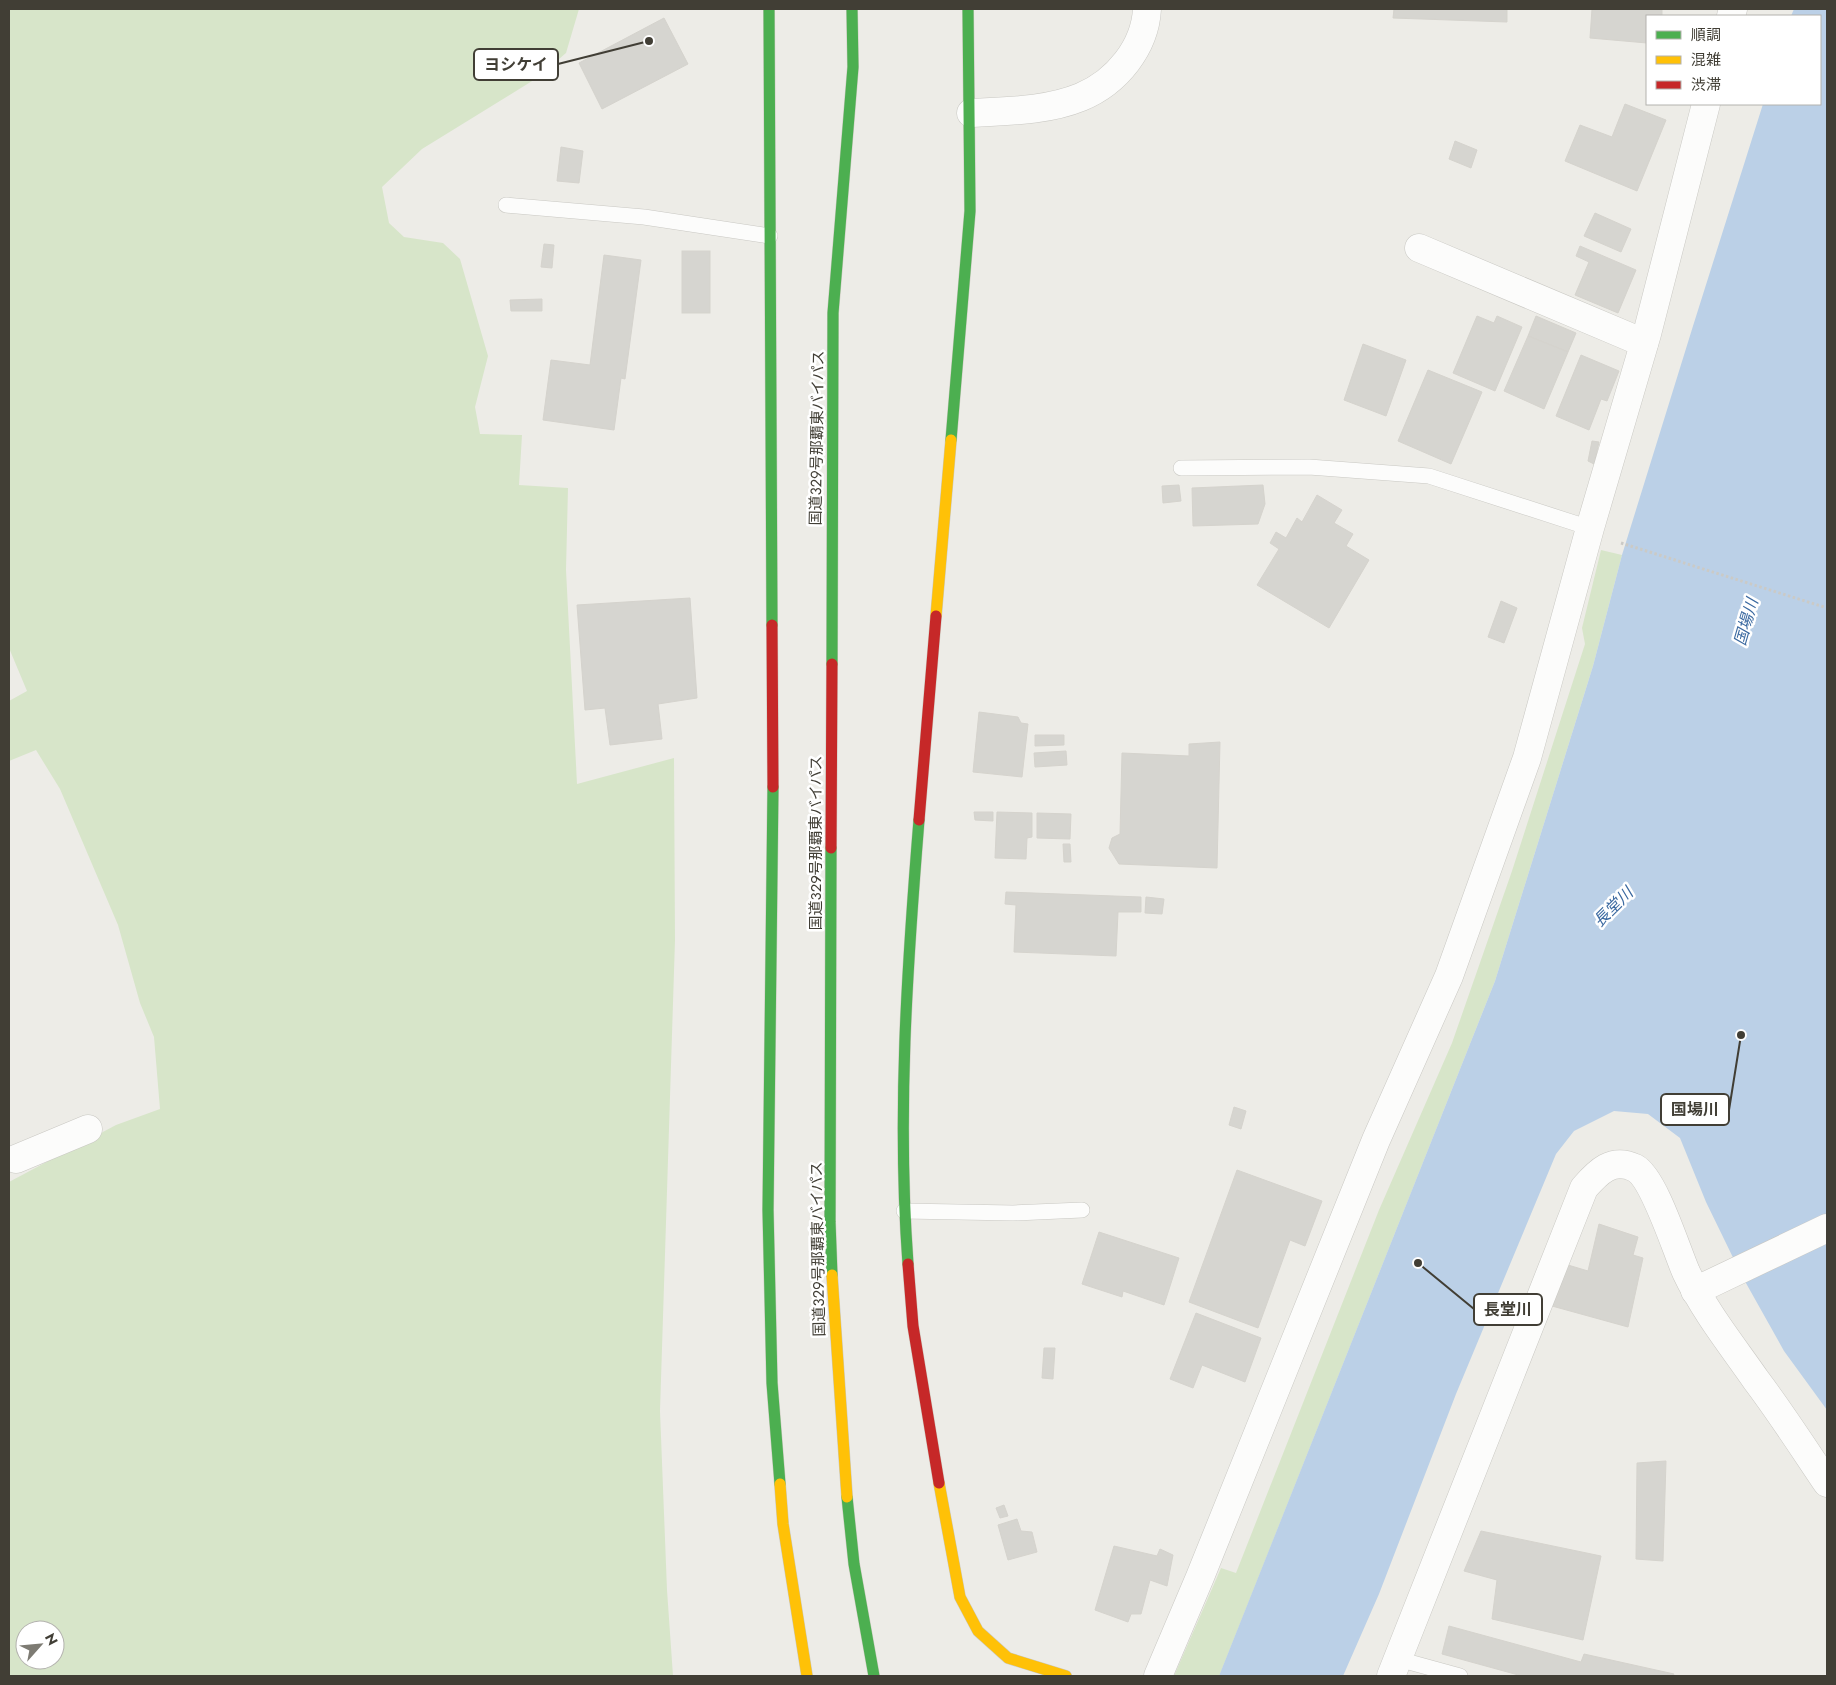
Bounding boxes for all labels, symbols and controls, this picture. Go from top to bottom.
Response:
legend [1646,15,1821,105]
text: 順調 [1691,24,1721,46]
callout: ヨシケイ [474,49,558,80]
text: 混雑 [1691,49,1721,71]
text: ヨシケイ [484,53,548,76]
text: 渋滞 [1691,74,1721,96]
street label: 国道329号那覇東バイパス [804,350,830,526]
water label: 国場川 [1728,594,1764,648]
street label: 国道329号那覇東バイパス [805,755,827,931]
water label: 長堂川 [1588,880,1640,932]
callout: 国場川 [1661,1094,1729,1125]
text: 国場川 [1671,1098,1719,1121]
street label: 国道329号那覇東バイパス [805,1161,831,1337]
callout: 長堂川 [1474,1294,1542,1325]
text: 長堂川 [1484,1298,1532,1321]
north arrow [15,1620,65,1670]
text: N [40,1630,63,1649]

